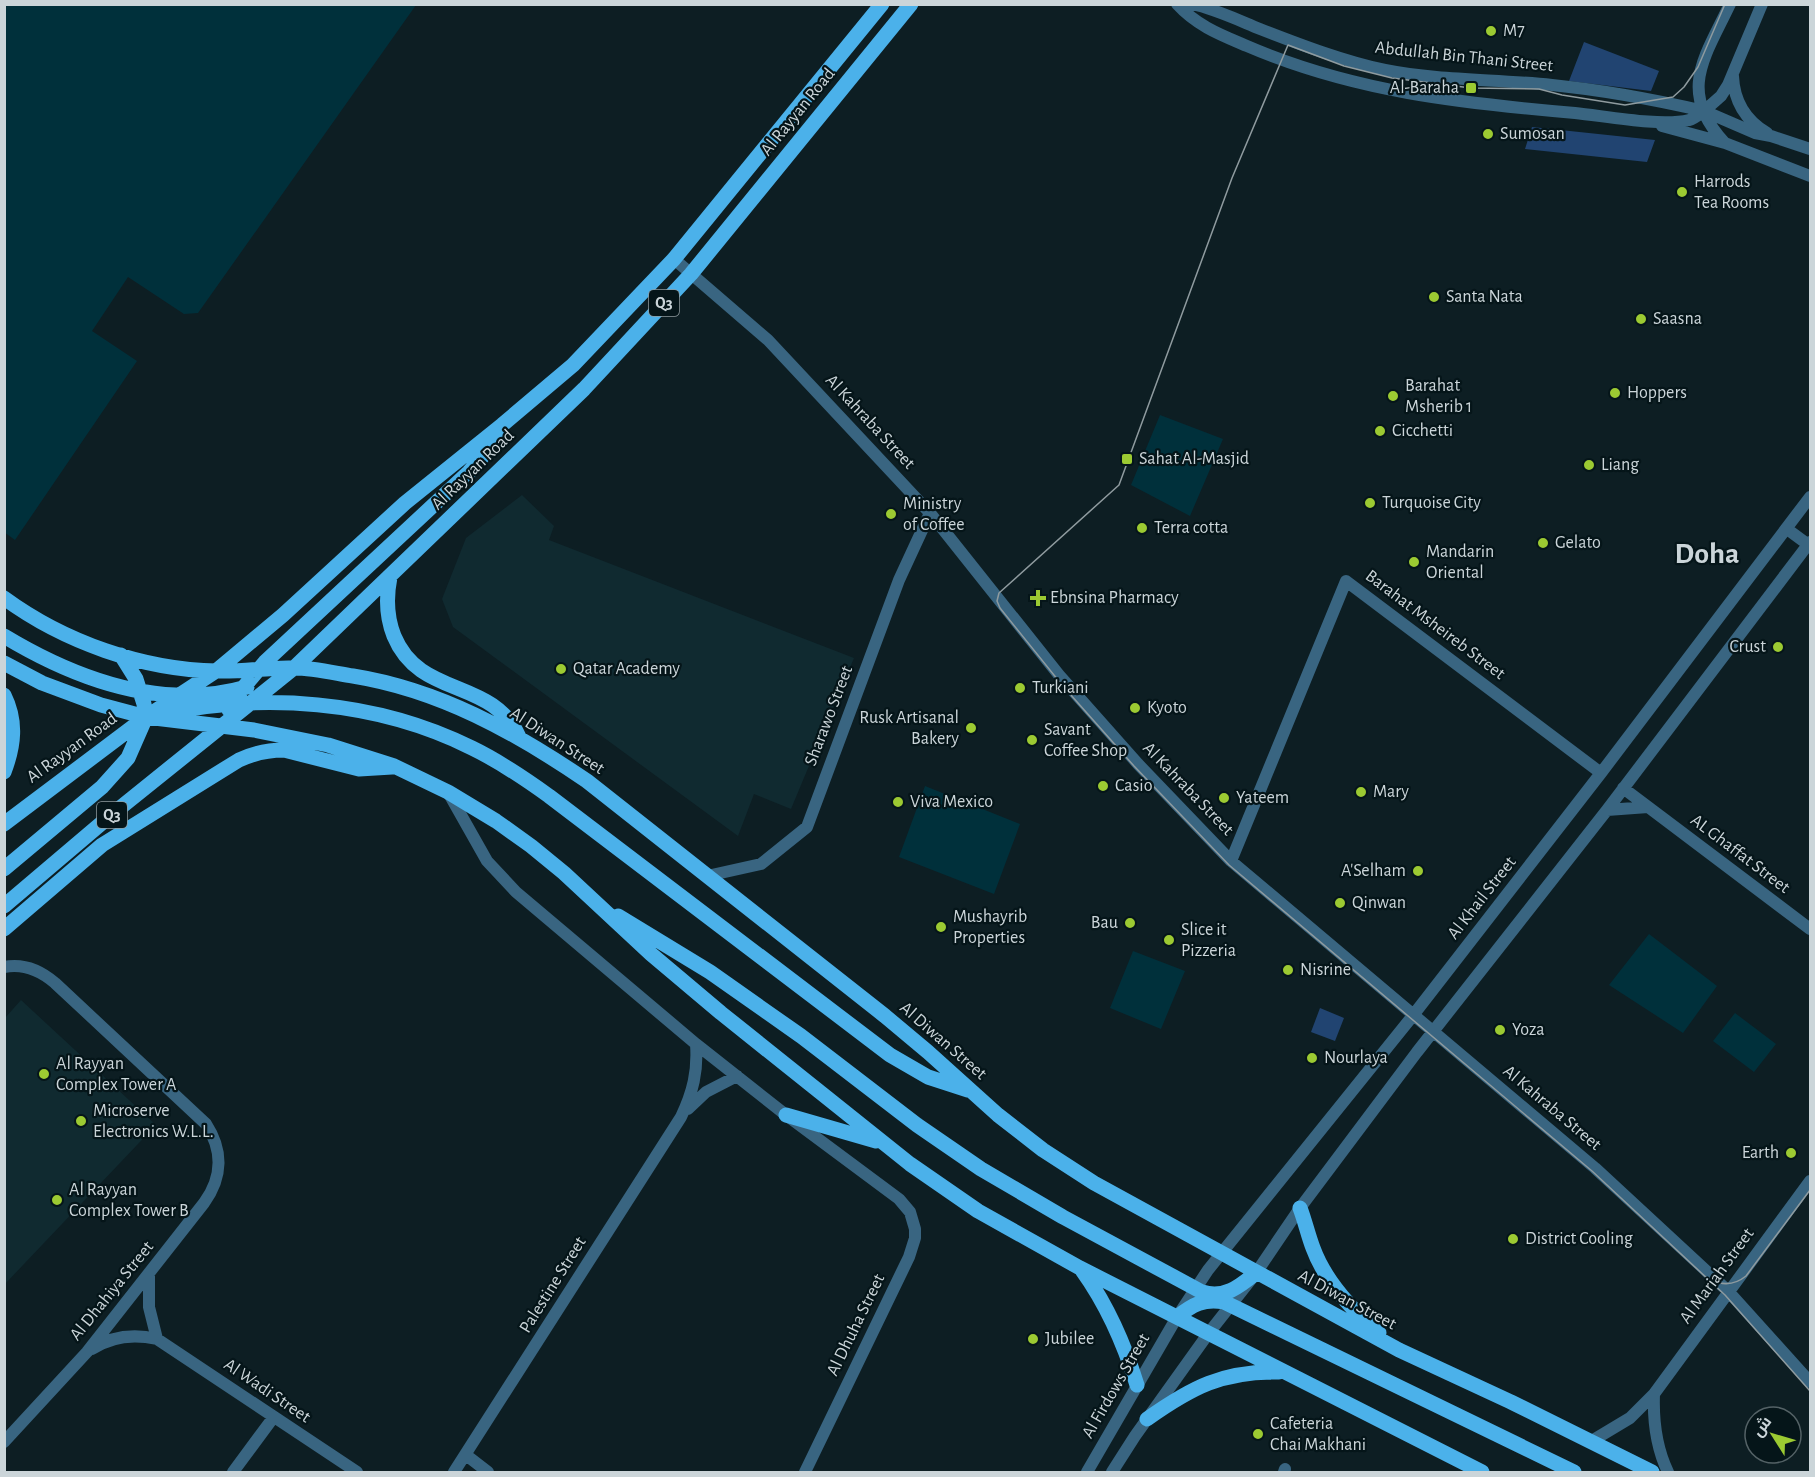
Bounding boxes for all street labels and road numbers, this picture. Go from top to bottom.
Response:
street label: Abdullah Bin Thani Street [1374,39,1554,75]
street label: Al Rayyan Road [757,65,839,159]
road number: Q3 [649,290,679,316]
street label: Al Kahraba Street [822,371,918,473]
street label: Al Rayyan Road [428,426,518,514]
street label: Barahat Msheireb Street [1362,567,1508,683]
street label: Sharawo Street [802,663,856,769]
street label: Al Diwan Street [507,704,608,778]
street label: Al Rayyan Road [24,709,120,787]
street label: Al Kahraba Street [1139,739,1237,839]
road number: Q3 [97,802,127,828]
street label: AL Ghaffat Street [1687,811,1793,897]
street label: Al Khail Street [1444,853,1520,943]
street label: Al Diwan Street [896,999,990,1084]
street label: Al Kahraba Street [1500,1062,1605,1154]
street label: Al Mariah Street [1676,1225,1758,1327]
street label: Palestine Street [516,1234,590,1336]
street label: Al Dhahiya Street [67,1238,158,1344]
street label: Al Diwan Street [1295,1267,1399,1334]
street label: Al Dhuha Street [824,1271,889,1379]
street label: Al Firdows Street [1079,1330,1153,1442]
street label: Al Wadi Street [220,1356,314,1427]

